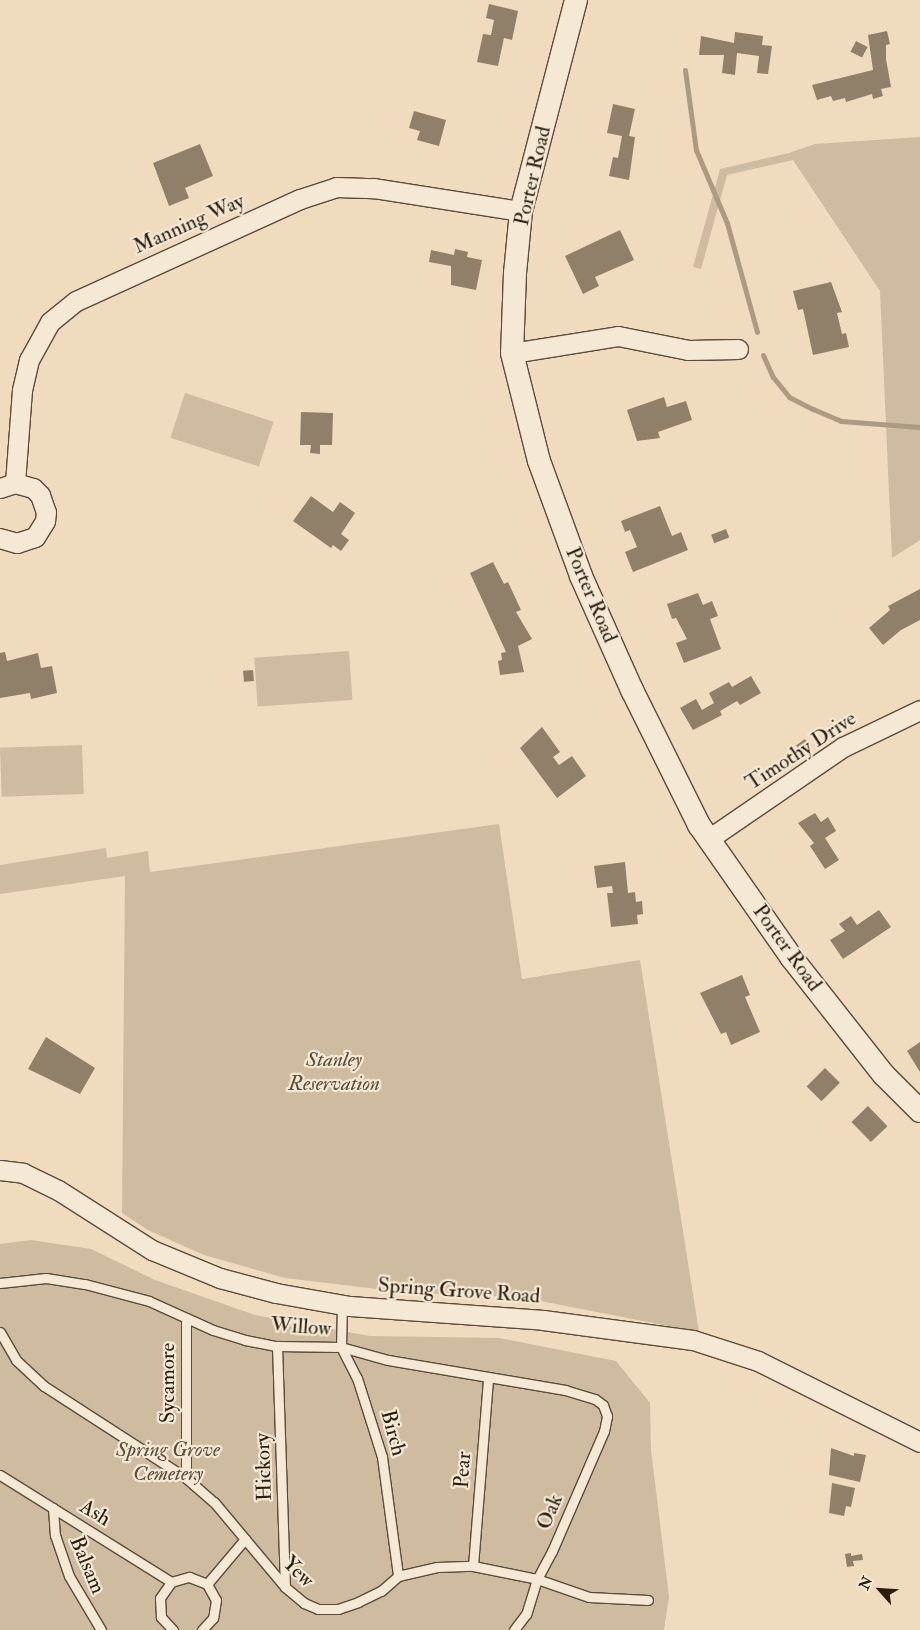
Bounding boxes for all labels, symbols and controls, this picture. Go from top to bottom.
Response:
street label: Porter Road [509,124,557,228]
street label: Manning Way [130,188,248,260]
street label: Porter Road [560,543,622,647]
street label: Timothy Drive [741,706,861,796]
street label: Porter Road [747,900,827,996]
park label: Stanley Reservation [288,1047,380,1097]
street label: Spring Grove Road [377,1273,541,1309]
street label: Willow [270,1312,332,1342]
street label: Sycamore [155,1343,181,1423]
street label: Birch [375,1407,411,1459]
street label: Hickory [250,1433,278,1501]
park label: Spring Grove Cemetery [116,1437,220,1487]
street label: Pear [449,1451,477,1489]
street label: Oak [531,1491,569,1533]
street label: Ash [75,1494,115,1532]
street label: Balsam [64,1533,110,1597]
street label: Yew [277,1551,319,1593]
north arrow [855,1565,905,1615]
text: N [856,1574,876,1593]

